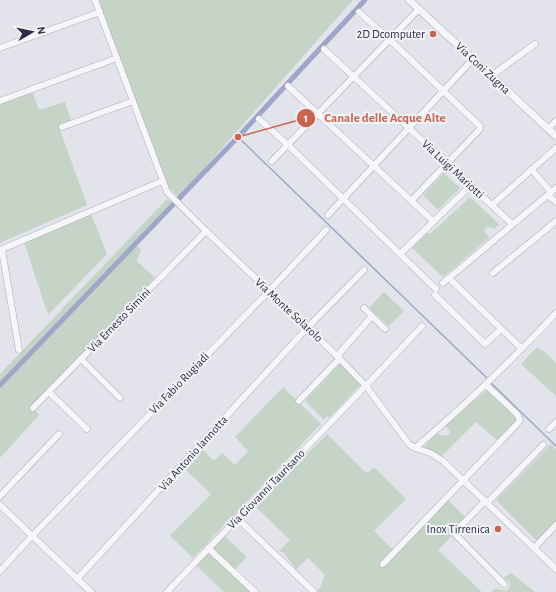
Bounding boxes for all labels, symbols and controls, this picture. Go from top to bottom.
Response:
north arrow [12,12,52,52]
text: N [35,26,47,35]
place label: 2D Dcomputer [357,28,425,40]
marker: 2D Dcomputer [428,29,438,39]
street label: Via Coni Zugna [453,40,513,97]
callout: Canale delle Acque Alte [296,105,453,130]
text: 1 [304,112,308,124]
text: Canale delle Acque Alte [324,112,446,125]
street label: Via Luigi Mariotti [420,137,486,201]
street label: Via Monte Solarolo [253,276,325,344]
street label: Via Ernesto Simini [85,285,153,355]
street label: Via Fabio Rugiadi [147,350,211,416]
street label: Via Antonio Iannotta [156,413,230,493]
street label: Via Giovanni Taurisano [225,447,307,531]
place label: Inox Tirrenica [427,523,490,535]
marker: Inox Tirrenica [493,524,503,534]

